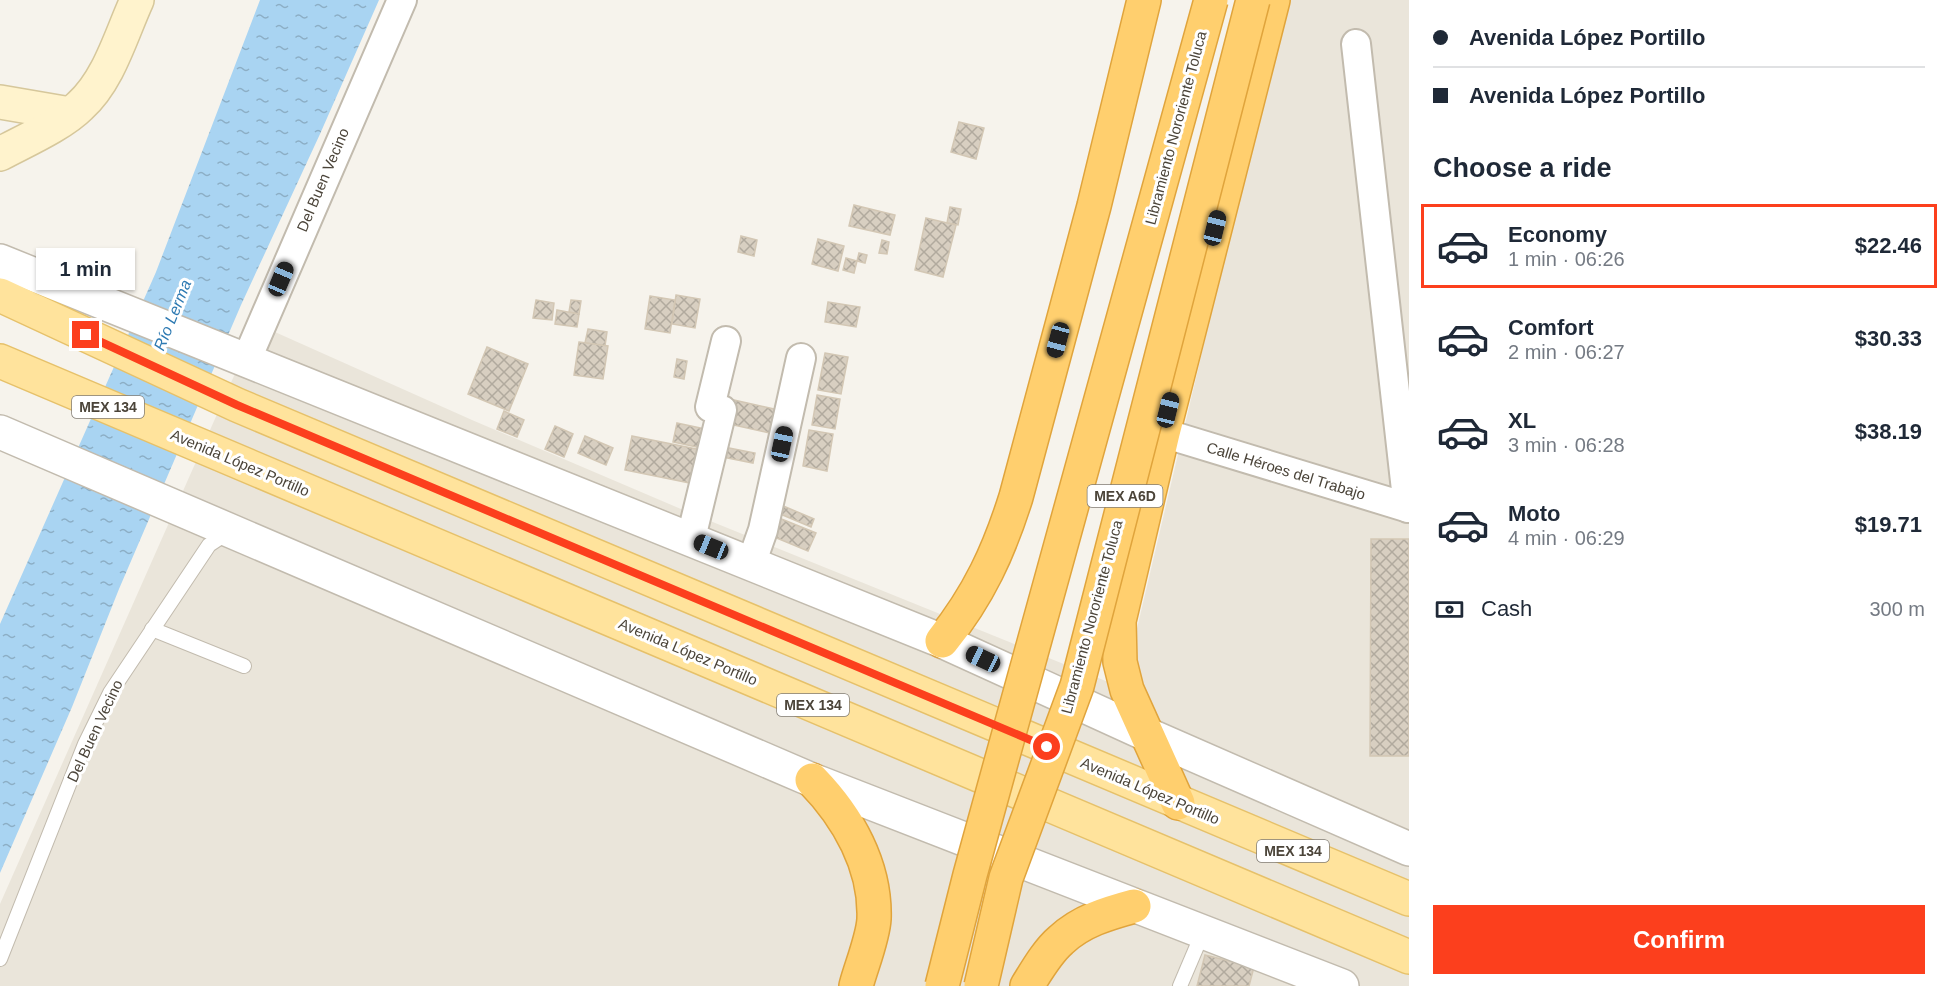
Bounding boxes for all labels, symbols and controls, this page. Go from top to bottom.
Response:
text: Avenida López Portillo [1469,25,1705,50]
street label: Libramiento Nororiente Toluca [1141,29,1210,227]
text: Avenida López Portillo [1469,83,1705,108]
street label: Del Buen Vecino [293,125,352,234]
text: Choose a ride [1433,153,1612,183]
car [1202,208,1228,248]
icon: car [1436,219,1490,273]
text: Economy [1508,222,1607,247]
text: $22.46 [1855,233,1922,258]
callout: 1 min [36,248,136,290]
text: 1 min · 06:26 [1508,248,1625,270]
text: 1 min [59,258,112,280]
car [266,259,296,299]
water label: Río Lerma [151,277,194,353]
icon: car [1436,312,1490,366]
text: Comfort [1508,315,1594,340]
car [1045,320,1071,360]
route end [72,321,99,348]
text: $30.33 [1855,326,1922,351]
text: 2 min · 06:27 [1508,341,1625,363]
car [1155,390,1181,430]
road number: MEX 134 [72,396,144,418]
icon: car [1436,405,1490,459]
text: XL [1508,408,1536,433]
text: $38.19 [1855,419,1922,444]
car [769,425,795,463]
street label: Avenida López Portillo [168,426,312,499]
text: 3 min · 06:28 [1508,434,1625,456]
street label: Calle Héroes del Trabajo [1205,438,1368,503]
road number: MEX A6D [1088,485,1162,507]
icon: car [1436,498,1490,552]
text: Moto [1508,501,1561,526]
text: $19.71 [1855,512,1922,537]
street label: Libramiento Nororiente Toluca [1057,518,1126,716]
text: 4 min · 06:29 [1508,527,1625,549]
car [691,532,731,562]
icon: cash [1433,593,1466,626]
text: Cash [1481,596,1532,621]
text: 300 m [1869,598,1925,620]
street label: Avenida López Portillo [616,615,760,688]
car [963,643,1003,675]
street label: Del Buen Vecino [63,677,126,785]
road number: MEX 134 [777,694,849,716]
route start [1033,733,1060,760]
street label: Avenida López Portillo [1078,754,1222,827]
road number: MEX 134 [1257,840,1329,862]
button: Confirm [1433,905,1925,974]

